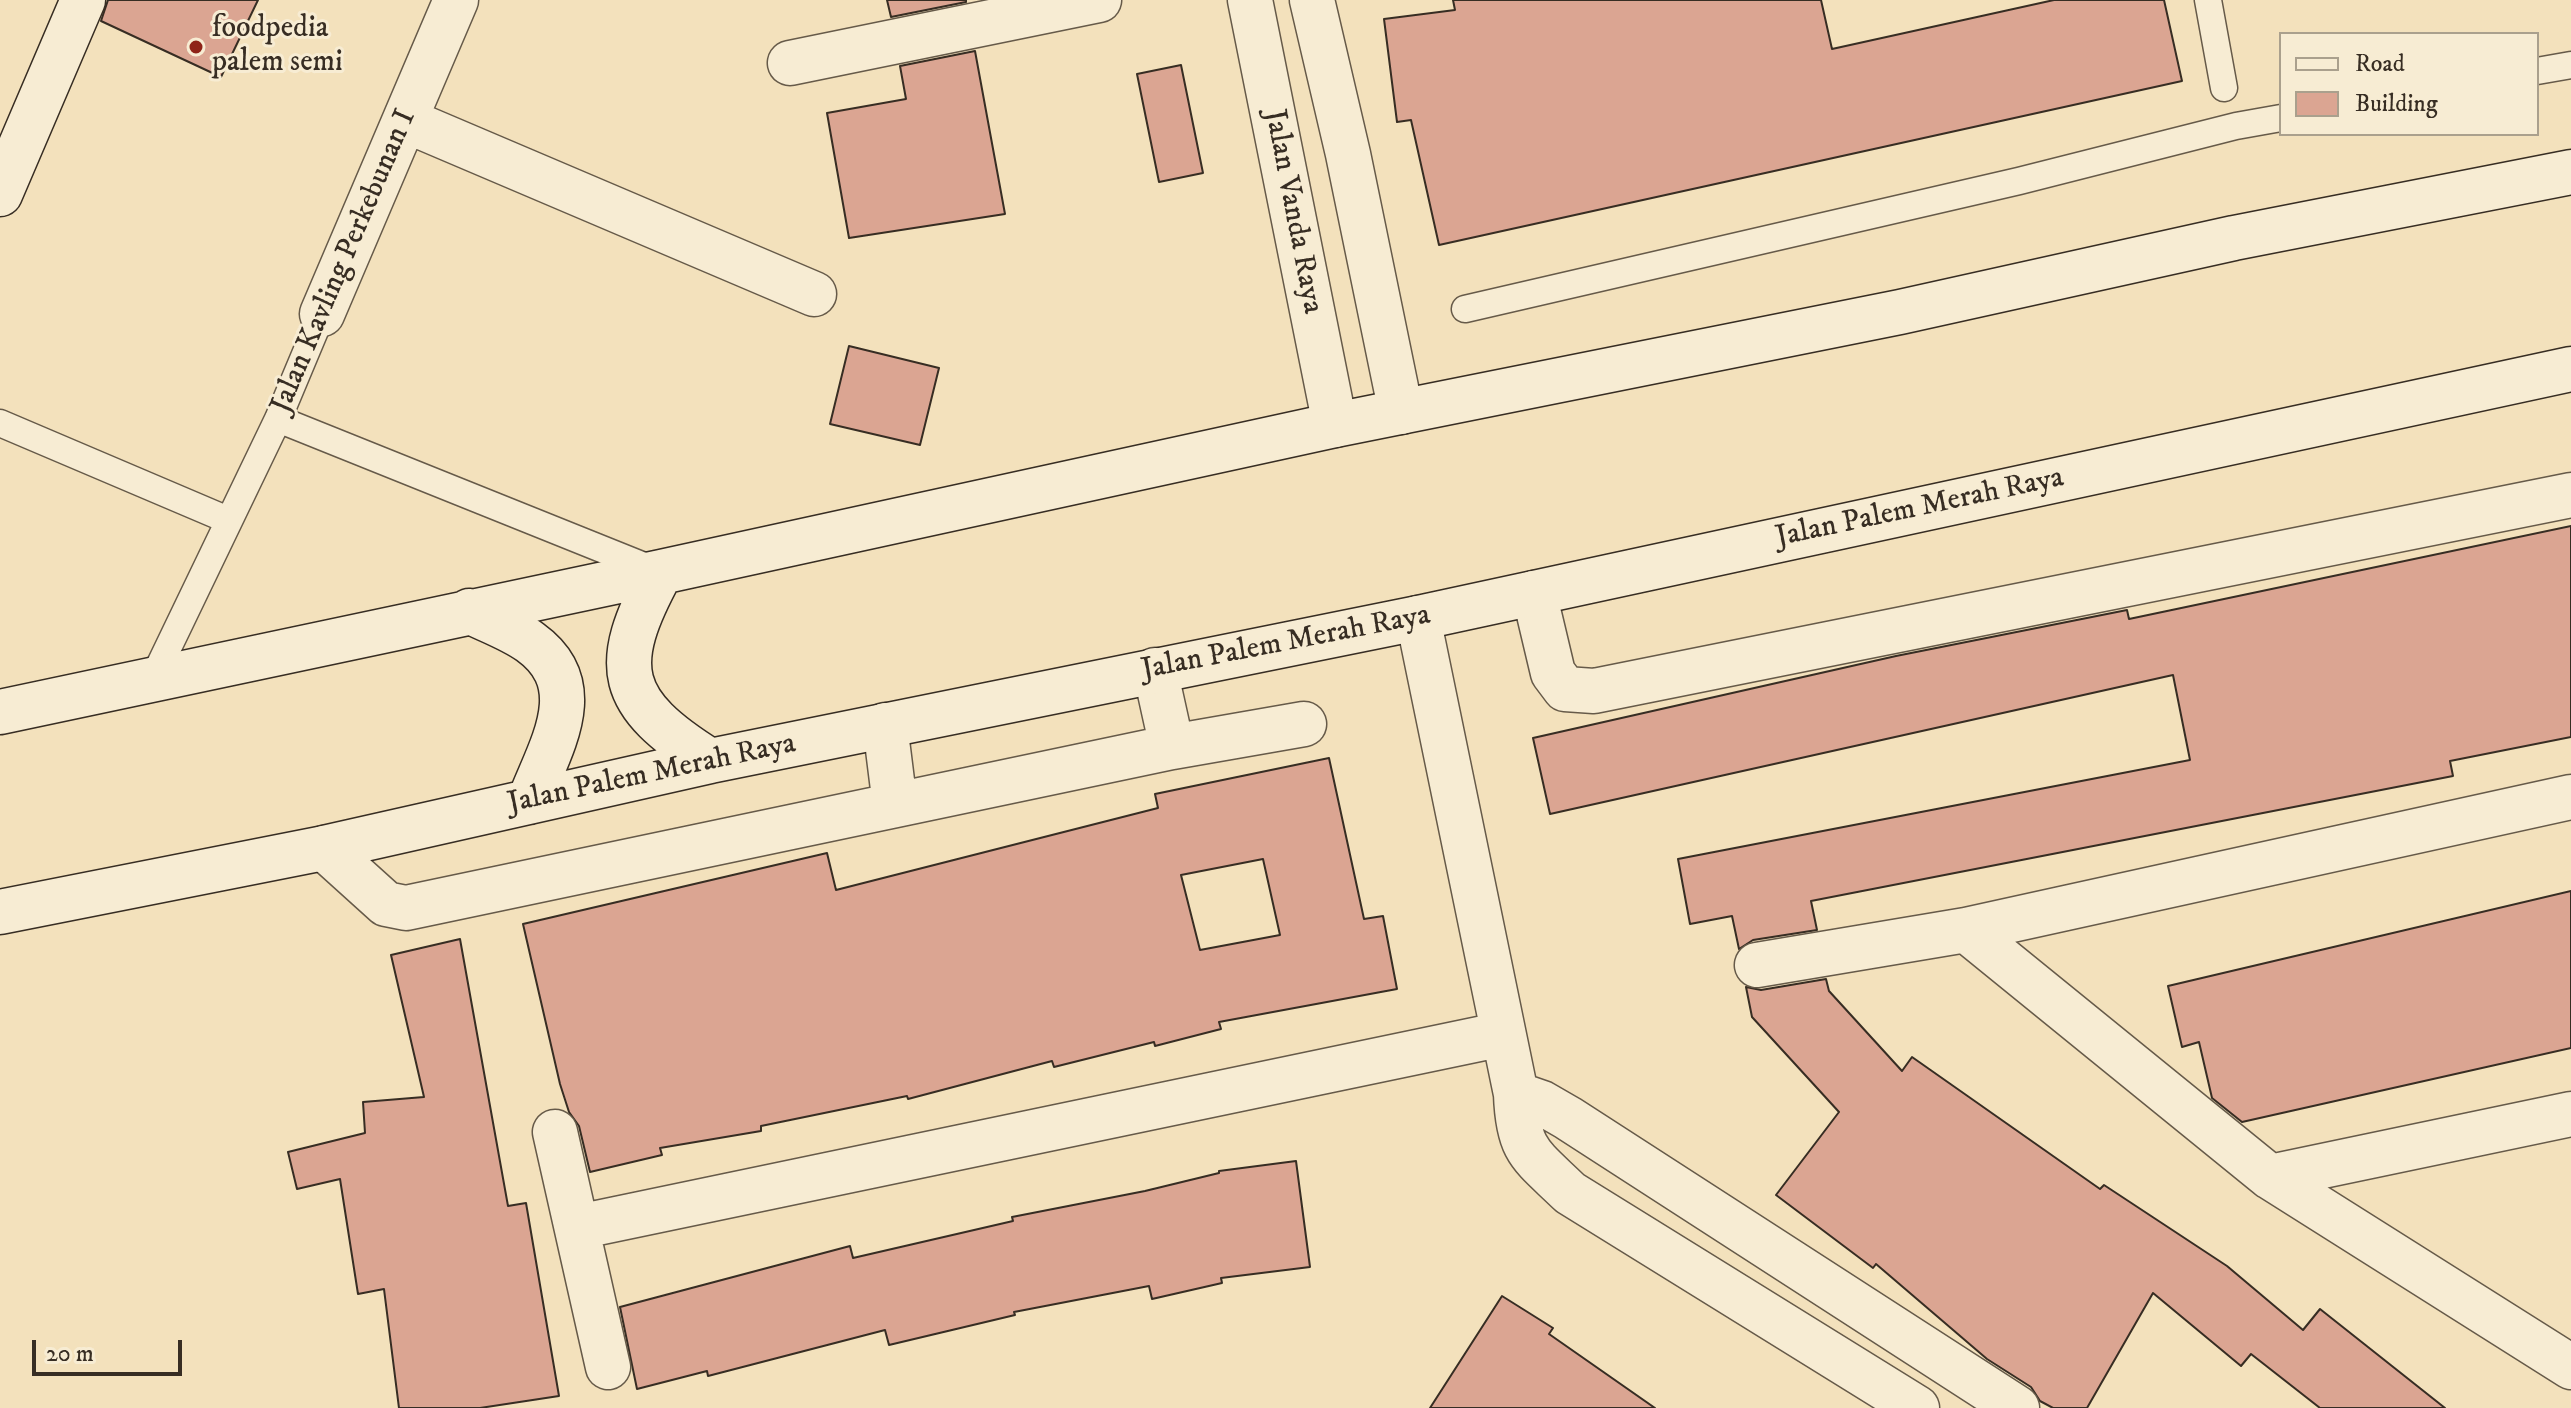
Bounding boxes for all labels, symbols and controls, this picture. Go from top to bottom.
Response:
place label: foodpedia palem semi [212,12,343,82]
legend [2279,32,2539,136]
marker: foodpedia palem semi [187,38,205,56]
text: Road [2355,49,2405,79]
text: Building [2355,89,2438,119]
street label: Jalan Kavling Perkebunan I [265,105,425,419]
street label: Jalan Vanda Raya [1255,107,1329,317]
street label: Jalan Palem Merah Raya [1773,461,2067,557]
street label: Jalan Palem Merah Raya [1139,598,1433,690]
street label: Jalan Palem Merah Raya [505,727,799,823]
scale bar [36,1324,186,1374]
text: 20 m [46,1339,94,1369]

